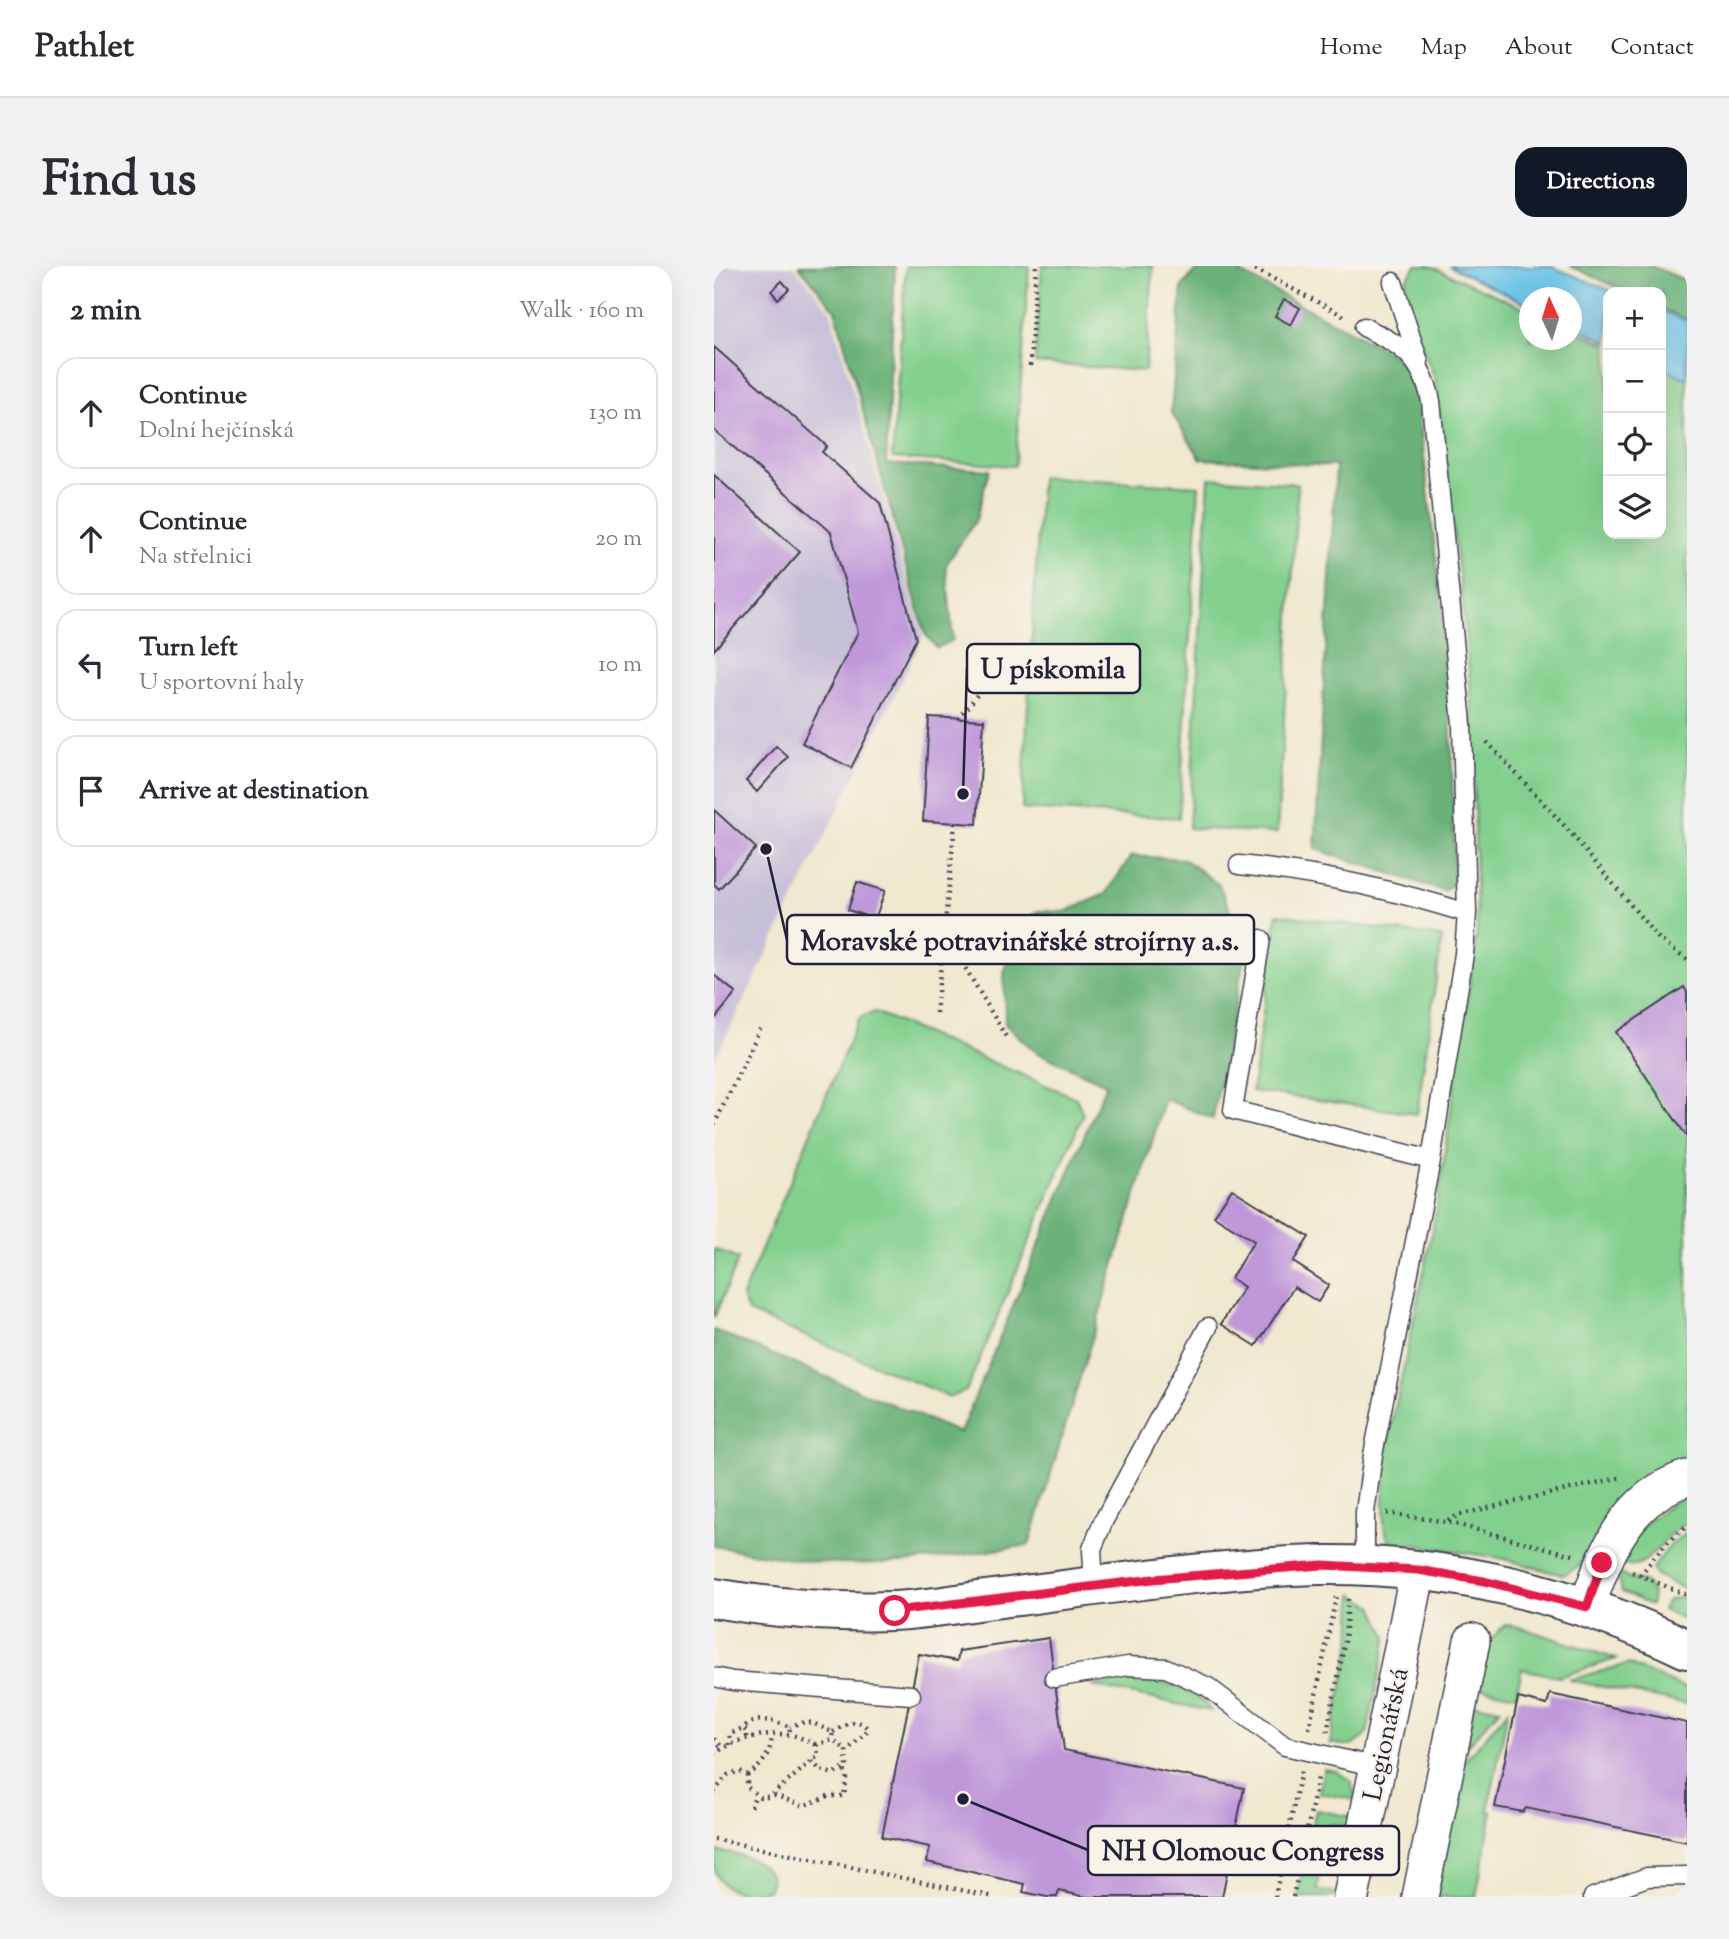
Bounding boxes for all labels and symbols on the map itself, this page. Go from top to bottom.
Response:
north arrow [1519,287,1582,350]
callout: U pískomila [967,644,1140,693]
text: U pískomila [980,651,1126,691]
callout: Moravské potravinářské strojírny a.s. [787,915,1254,964]
text: Moravské potravinářské strojírny a.s. [800,923,1240,963]
route end [1586,1547,1617,1578]
route start [879,1595,910,1626]
street label: Legionářská [1355,1665,1420,1804]
callout: NH Olomouc Congress [1088,1826,1399,1875]
text: NH Olomouc Congress [1102,1833,1384,1873]

